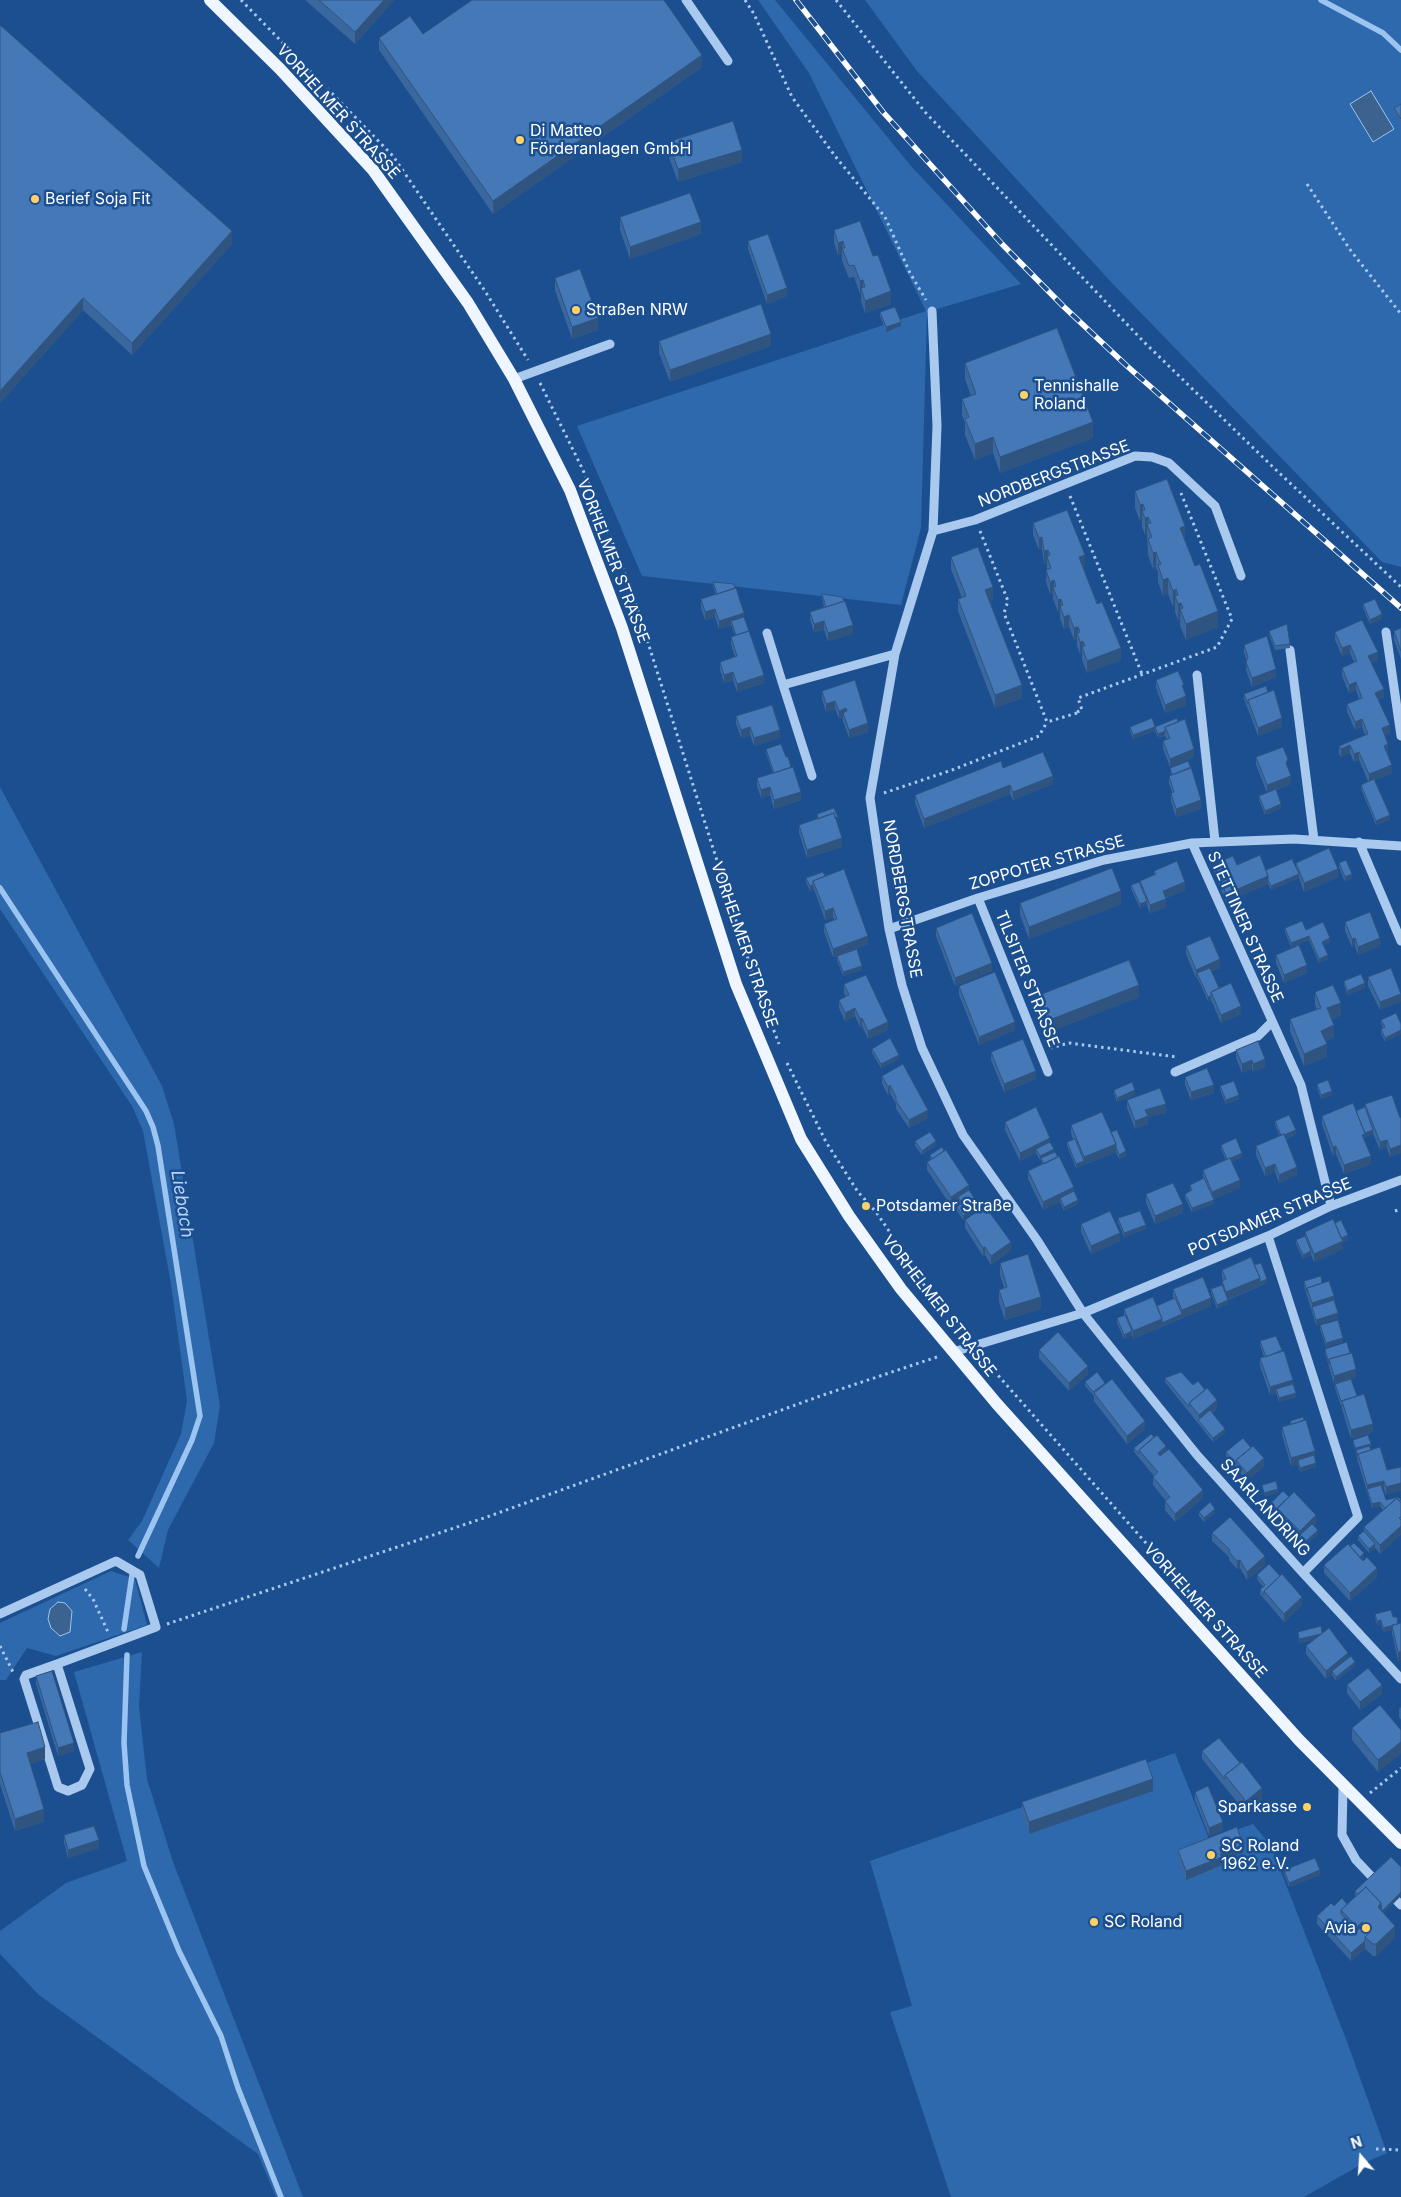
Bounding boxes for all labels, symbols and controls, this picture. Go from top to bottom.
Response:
street label: VORHELMER STRASSE [272,41,404,183]
place label: Di Matteo Förderanlagen GmbH [530,121,691,159]
marker: Di Matteo Förderanlagen GmbH [514,134,526,146]
place label: Berief Soja Fit [45,189,150,209]
marker: Berief Soja Fit [29,193,41,205]
place label: Straßen NRW [586,300,688,320]
marker: Straßen NRW [570,304,582,316]
place label: Tennishalle Roland [1034,376,1119,414]
marker: Tennishalle Roland [1018,389,1030,401]
street label: NORDBERGSTRASSE [976,436,1132,512]
street label: VORHELMER STRASSE [573,476,653,646]
street label: NORDBERGSTRASSE [879,818,925,980]
street label: ZOPPOTER STRASSE [967,832,1127,894]
street label: STETTINER STRASSE [1203,848,1287,1006]
street label: VORHELMER STRASSE [707,859,781,1031]
street label: TILSITER STRASSE [991,908,1063,1050]
water label: Liebach [166,1169,198,1239]
street label: POTSDAMER STRASSE [1185,1174,1355,1260]
place label: Potsdamer Straße [876,1196,1012,1216]
marker: Potsdamer Straße [860,1200,872,1212]
street label: VORHELMER STRASSE [878,1231,1000,1381]
street label: SAARLANDRING [1216,1455,1314,1561]
street label: VORHELMER STRASSE [1139,1540,1271,1682]
place label: Sparkasse [1218,1797,1297,1817]
marker: Sparkasse [1301,1801,1313,1813]
place label: SC Roland 1962 e.V. [1221,1836,1299,1874]
marker: SC Roland 1962 e.V. [1205,1849,1217,1861]
place label: SC Roland [1104,1912,1182,1932]
marker: SC Roland [1088,1916,1100,1928]
place label: Avia [1324,1918,1356,1938]
marker: Avia [1360,1922,1372,1934]
north arrow [1336,2132,1386,2182]
text: N [1349,2133,1364,2152]

